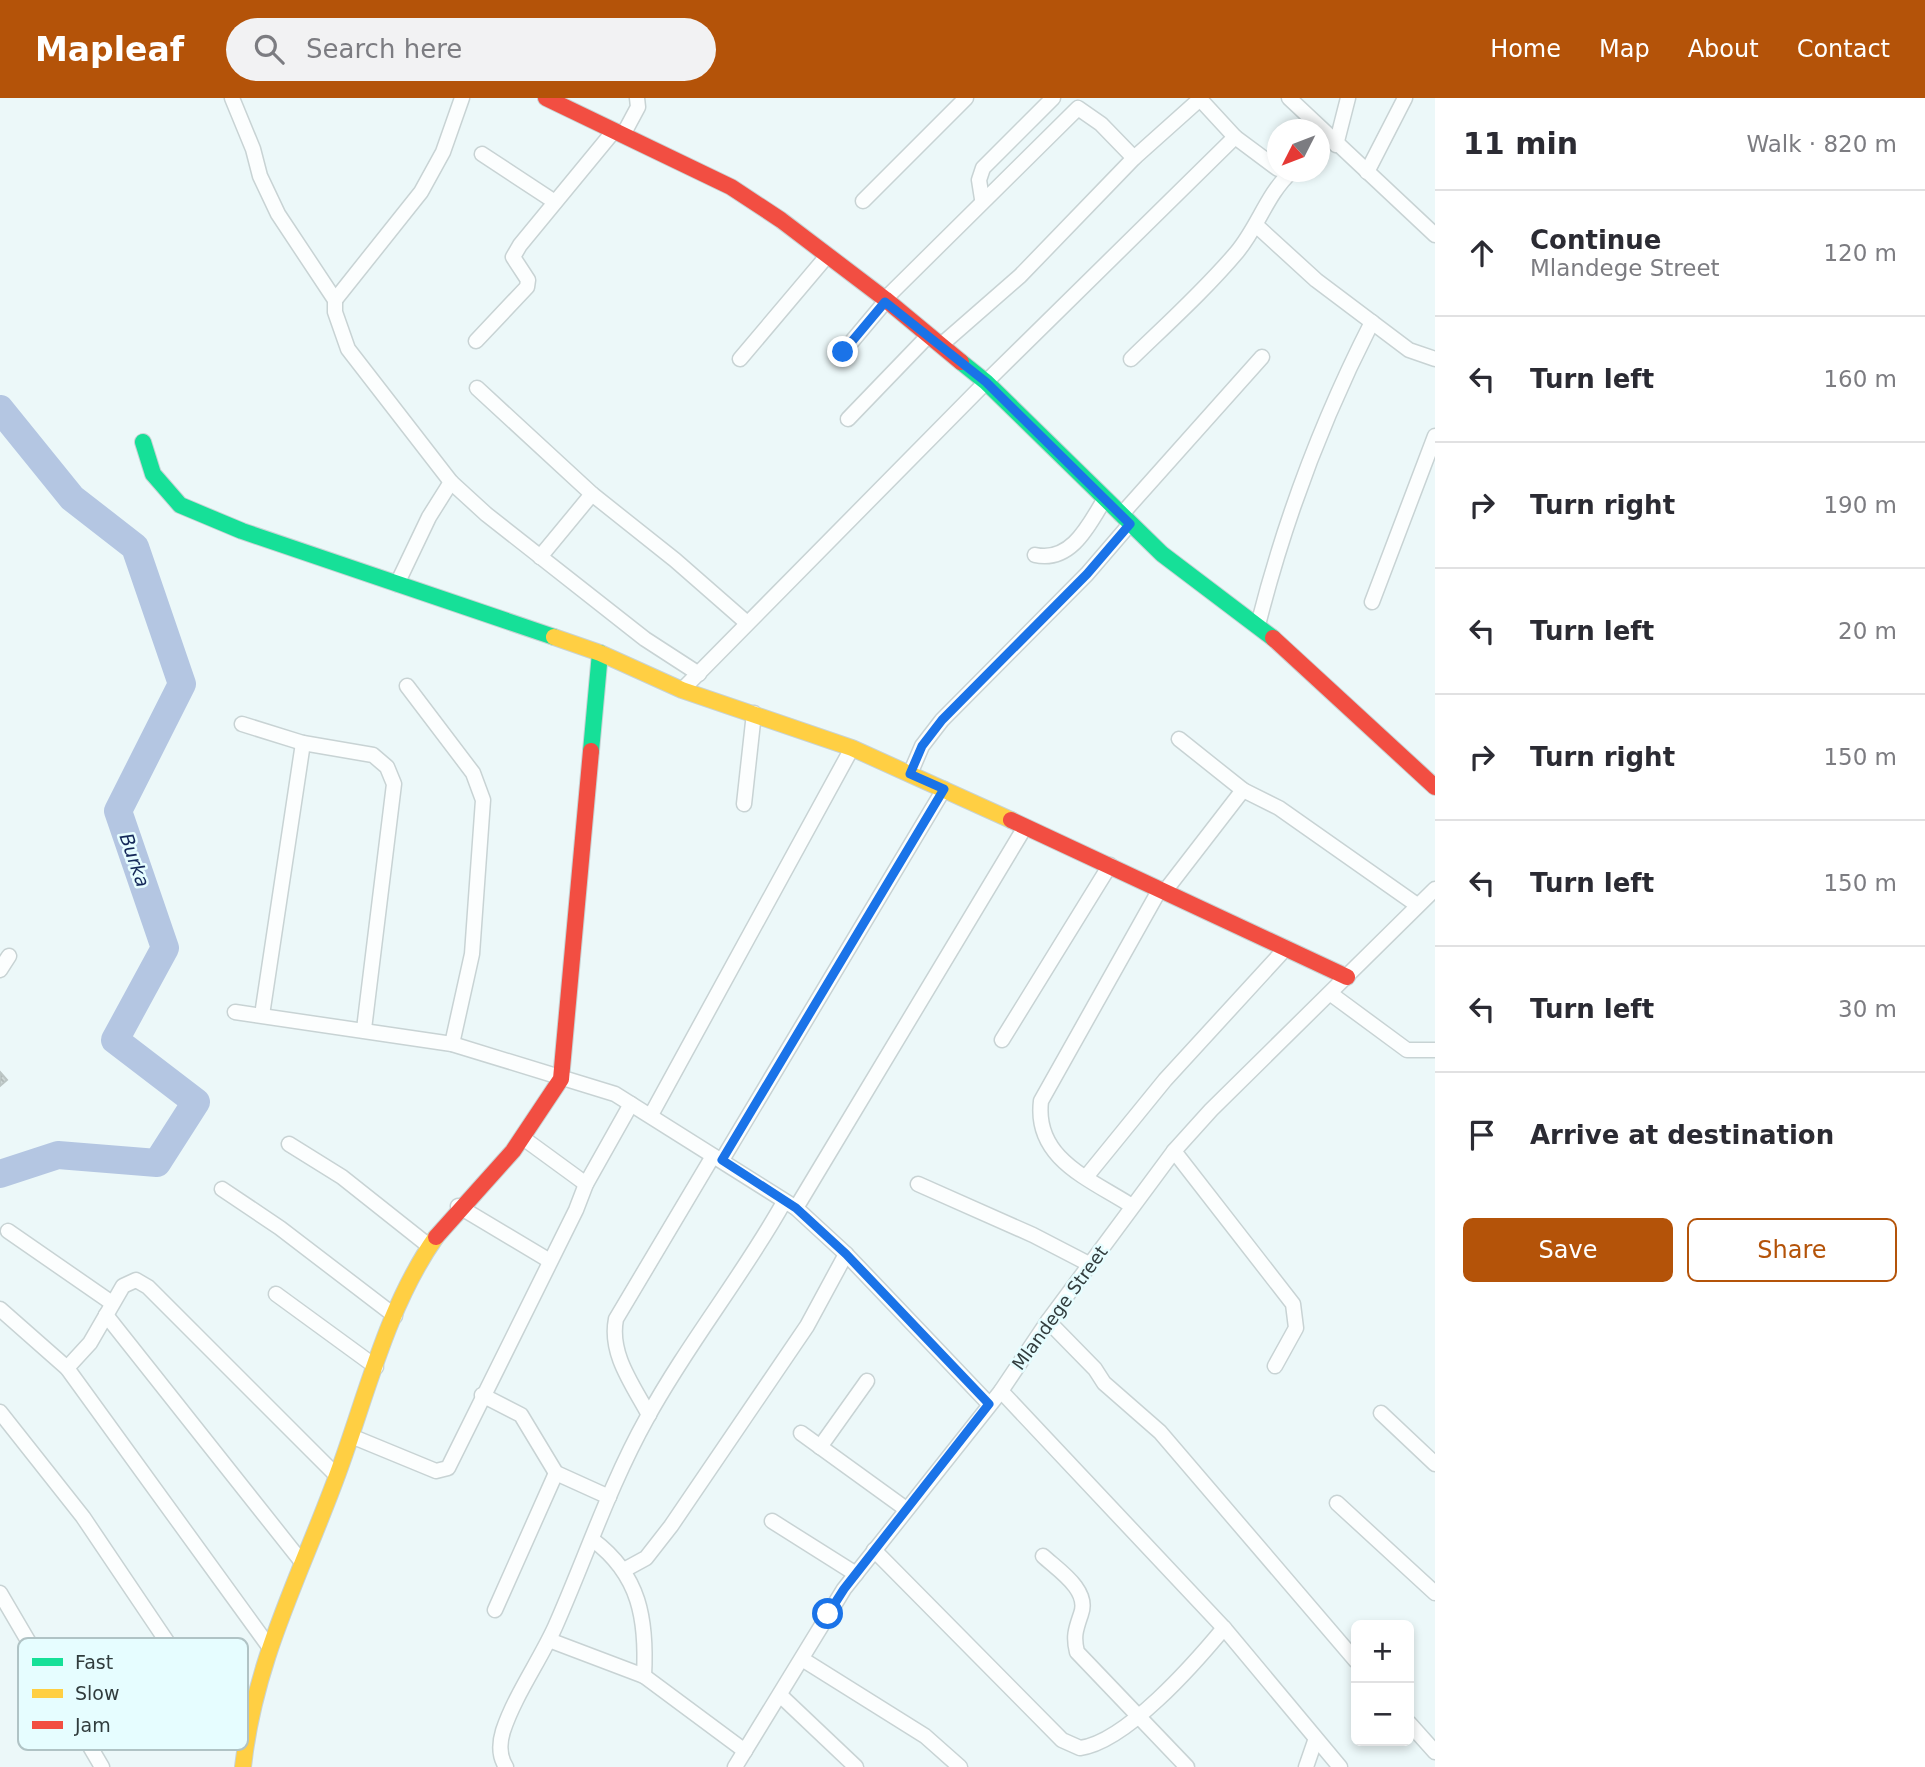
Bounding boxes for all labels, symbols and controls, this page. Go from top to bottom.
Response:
search box [226,18,716,81]
text: Mapleaf [35,30,184,69]
icon: search [250,30,288,68]
text: Search here [306,34,462,64]
text: Home [1490,35,1561,63]
text: Map [1599,35,1650,63]
text: About [1688,35,1759,63]
text: Contact [1797,35,1890,63]
north arrow [1267,119,1330,182]
text: 11 min [1463,126,1578,161]
text: Walk · 820 m [1746,131,1897,157]
text: Continue [1530,225,1661,255]
icon: ahead [1463,234,1501,272]
text: 120 m [1823,240,1897,266]
text: Mlandege Street [1530,255,1720,281]
route end [827,336,858,367]
icon: left [1463,360,1501,398]
text: Turn left [1530,364,1654,394]
text: 160 m [1823,366,1897,392]
icon: right [1463,486,1501,524]
text: Turn right [1530,490,1675,520]
text: 190 m [1823,492,1897,518]
icon: left [1463,612,1501,650]
text: Turn left [1530,616,1654,646]
text: 20 m [1838,618,1897,644]
icon: right [1463,738,1501,776]
text: Turn right [1530,742,1675,772]
text: 150 m [1823,744,1897,770]
water label: Burka [116,830,154,890]
icon: left [1463,864,1501,902]
text: Turn left [1530,868,1654,898]
text: 150 m [1823,870,1897,896]
icon: left [1463,990,1501,1028]
text: Turn left [1530,994,1654,1024]
text: 30 m [1838,996,1897,1022]
icon: arrive [1463,1116,1501,1154]
text: Arrive at destination [1530,1120,1834,1150]
button: Save [1463,1218,1673,1282]
button: Share [1687,1218,1897,1282]
street label: Mlandege Street [1007,1242,1112,1374]
route start [812,1598,843,1629]
map controls [1351,1620,1414,1746]
button: + [1351,1620,1414,1683]
legend [18,1638,248,1750]
text: Fast [75,1651,113,1673]
text: Slow [75,1682,120,1704]
button: − [1351,1683,1414,1746]
text: Jam [74,1714,111,1736]

